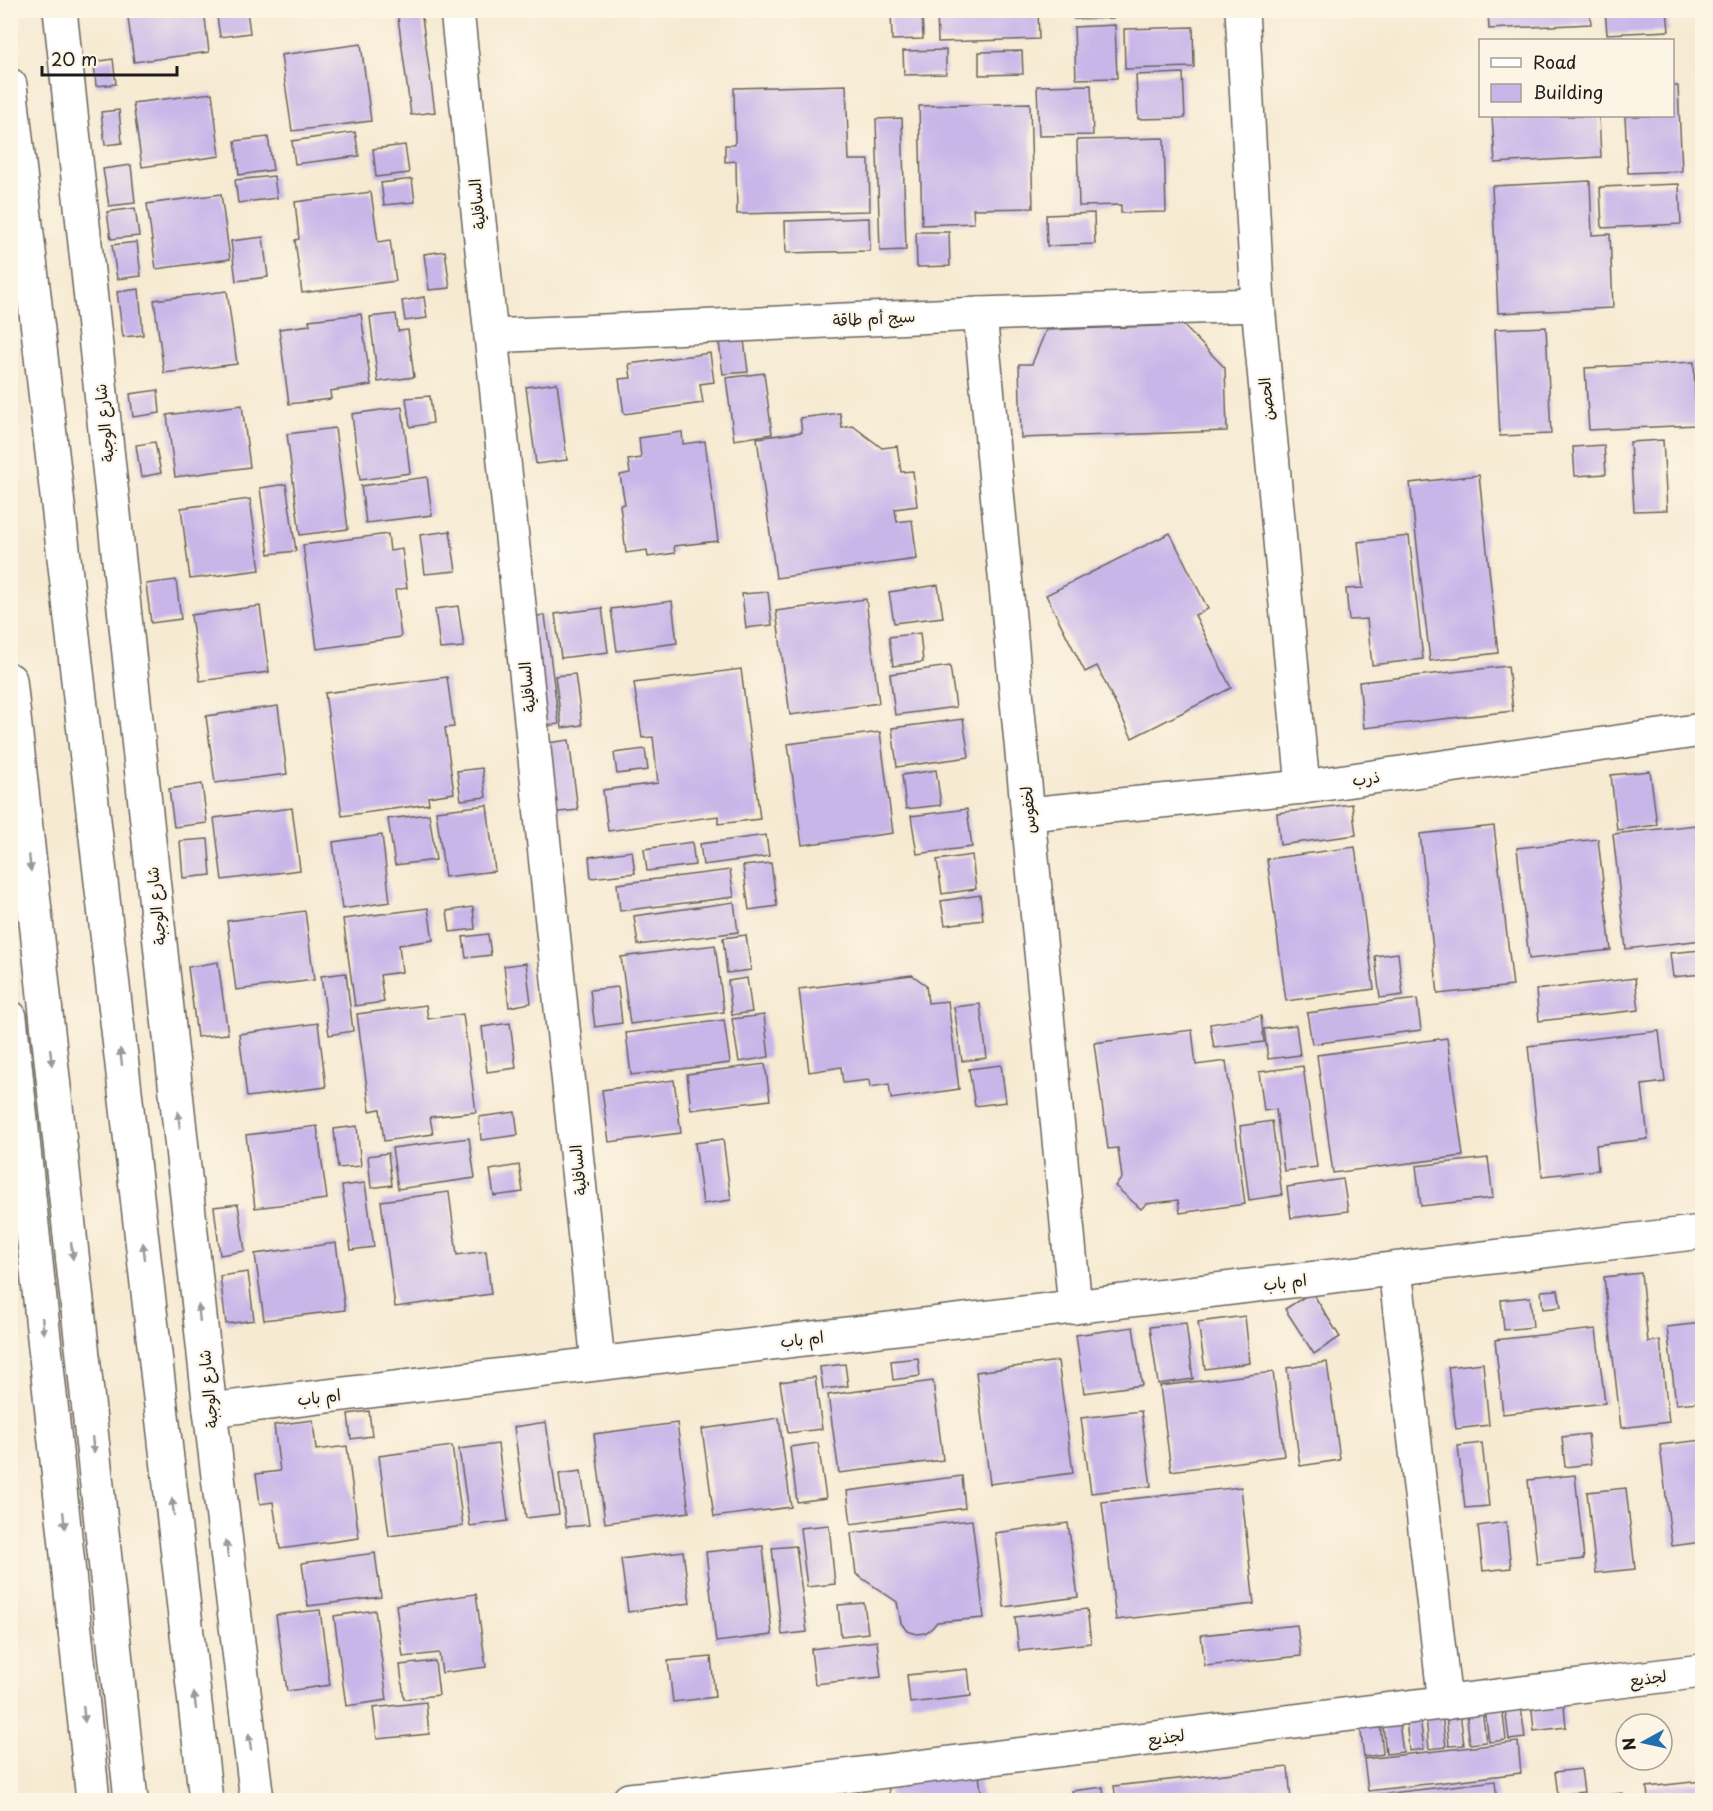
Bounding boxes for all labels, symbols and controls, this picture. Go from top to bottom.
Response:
scale bar [42,39,177,77]
legend [1479,39,1674,117]
text: 20 m [51,45,97,72]
text: Road [1533,48,1577,75]
text: Building [1533,78,1603,105]
street label: السافلية [461,177,491,231]
street label: سيج أم طاقة [832,303,916,333]
street label: الحصن [1251,376,1279,422]
street label: شارع الوجبة [87,383,120,463]
street label: السافلية [511,660,541,714]
street label: ذرب [1350,763,1381,791]
street label: لخفوس [1013,785,1041,835]
one-way arrow [25,854,35,873]
street label: شارع الوجبة [139,866,172,946]
one-way arrow [117,1047,126,1066]
one-way arrow [46,1048,56,1067]
one-way arrow [174,1110,183,1129]
street label: السافلية [562,1143,592,1197]
one-way arrow [139,1241,148,1260]
one-way arrow [67,1242,77,1261]
street label: ام باب [1262,1266,1308,1298]
one-way arrow [195,1304,204,1323]
one-way arrow [38,1317,48,1336]
street label: ام باب [779,1323,825,1355]
street label: شارع الوجبة [191,1349,224,1429]
street label: ام باب [296,1381,342,1413]
one-way arrow [88,1436,98,1455]
one-way arrow [168,1497,178,1516]
one-way arrow [59,1510,69,1529]
one-way arrow [222,1539,231,1558]
street label: لجذيع [1628,1663,1668,1692]
one-way arrow [190,1691,200,1710]
one-way arrow [79,1704,89,1723]
north arrow [1614,1712,1674,1772]
street label: لجذيع [1146,1722,1186,1751]
one-way arrow [245,1733,255,1752]
text: N [1615,1736,1641,1752]

